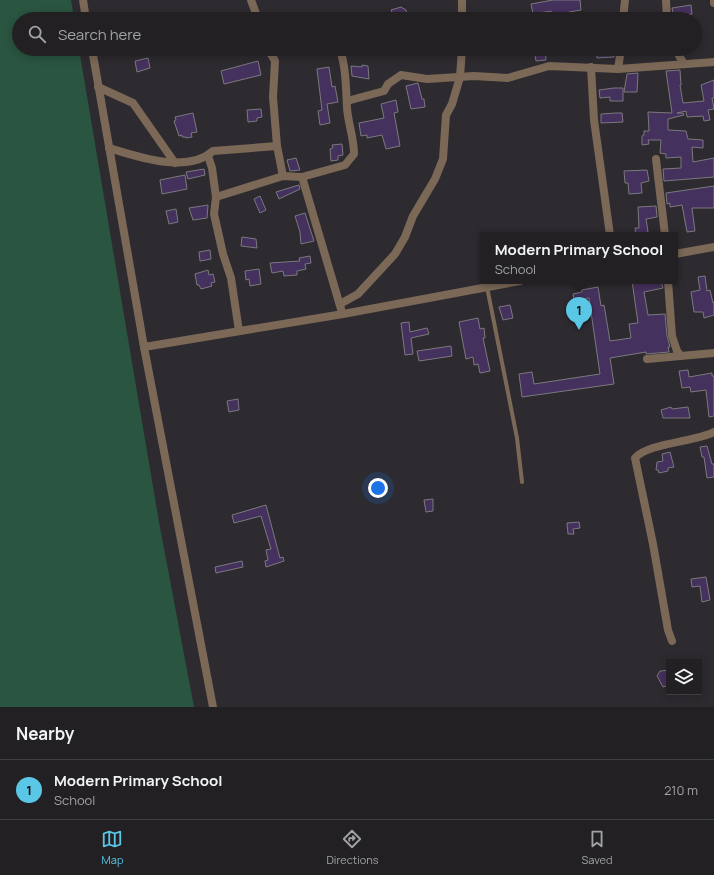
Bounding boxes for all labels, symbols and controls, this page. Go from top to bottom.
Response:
search box [12,12,702,56]
icon: search [26,23,48,45]
text: Search here [58,24,141,45]
popup [480,232,678,284]
text: Modern Primary School [495,239,663,260]
text: School [495,260,536,278]
pin: 1 [566,297,592,330]
your location [368,478,388,498]
map controls [666,659,702,695]
button: layers [666,659,702,695]
text: Nearby [16,722,74,745]
text: Modern Primary School [54,770,222,791]
text: 1 [26,781,32,799]
text: 210 m [664,781,698,799]
text: School [54,791,95,809]
tab: Map [101,828,123,867]
tab: Directions [326,828,379,867]
tab: Saved [582,828,613,867]

